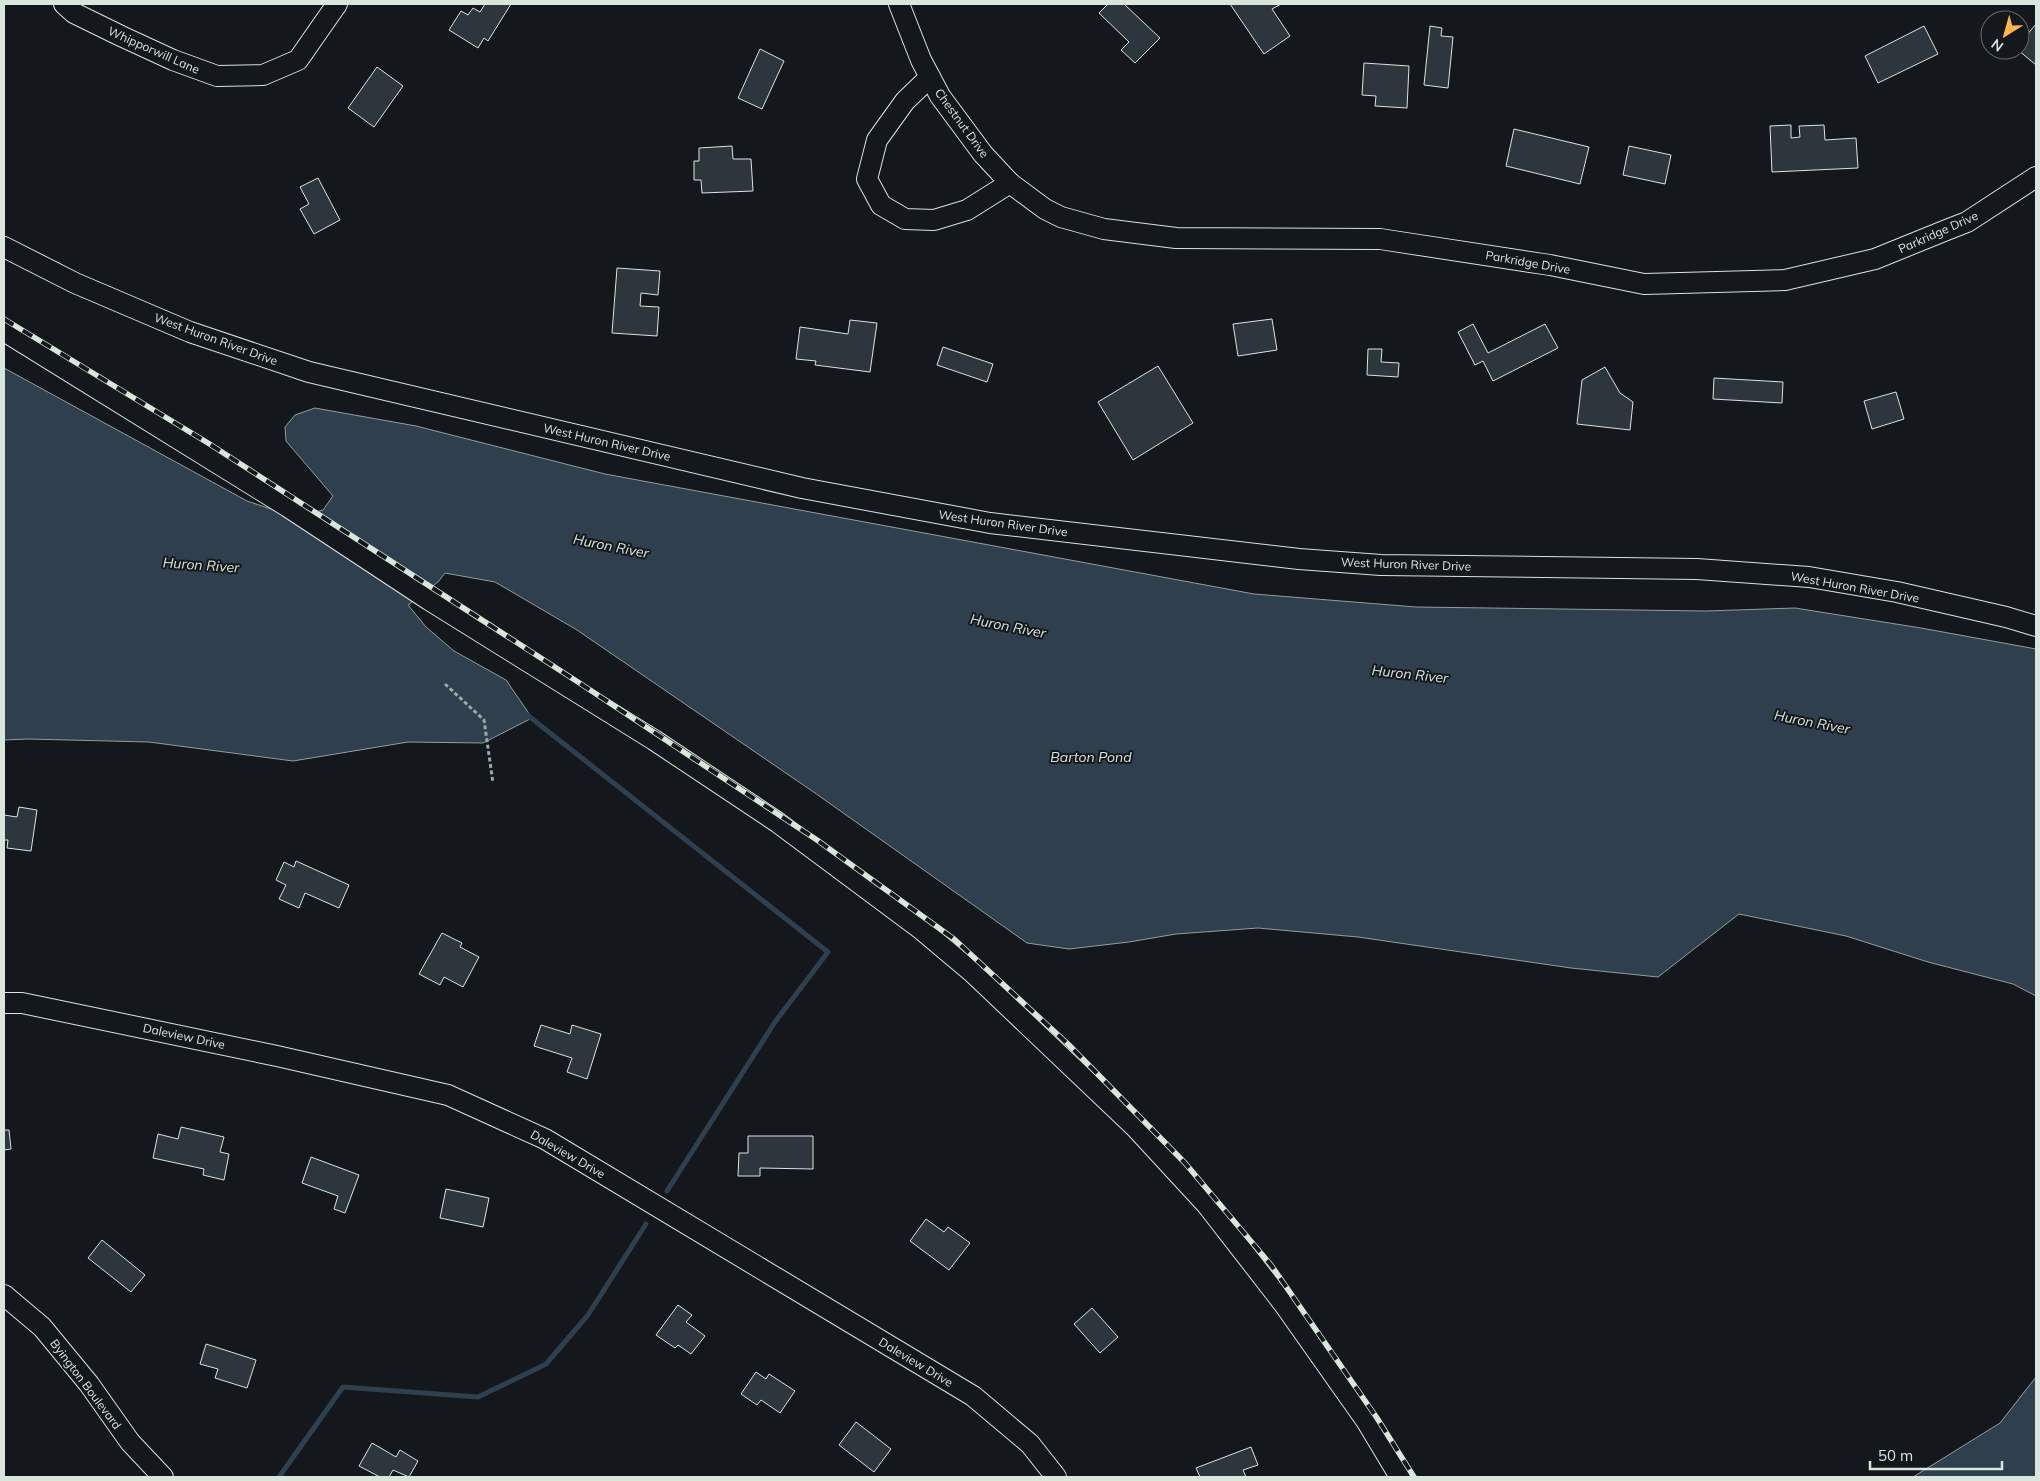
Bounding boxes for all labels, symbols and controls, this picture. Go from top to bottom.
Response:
north arrow [1980,10,2030,60]
street label: Whipporwill Lane [106,23,202,77]
text: N [1988,35,2007,56]
street label: Chestnut Drive [932,85,992,161]
street label: Parkridge Drive [1896,208,1980,256]
street label: Parkridge Drive [1485,247,1571,277]
street label: West Huron River Drive [152,310,280,368]
street label: West Huron River Drive [542,420,672,464]
street label: West Huron River Drive [937,507,1069,539]
water label: Huron River [572,530,651,562]
water label: Huron River [162,553,241,577]
street label: West Huron River Drive [1341,554,1471,574]
street label: West Huron River Drive [1790,568,1920,606]
water label: Huron River [969,610,1048,642]
water label: Huron River [1371,661,1450,687]
water label: Huron River [1773,706,1852,738]
water label: Barton Pond [1050,748,1132,766]
street label: Daleview Drive [142,1020,226,1052]
street label: Daleview Drive [528,1127,608,1181]
street label: Daleview Drive [876,1334,956,1390]
street label: Byington Boulevard [47,1336,125,1432]
scale bar [1870,1438,2002,1470]
text: 50 m [1878,1446,1913,1465]

